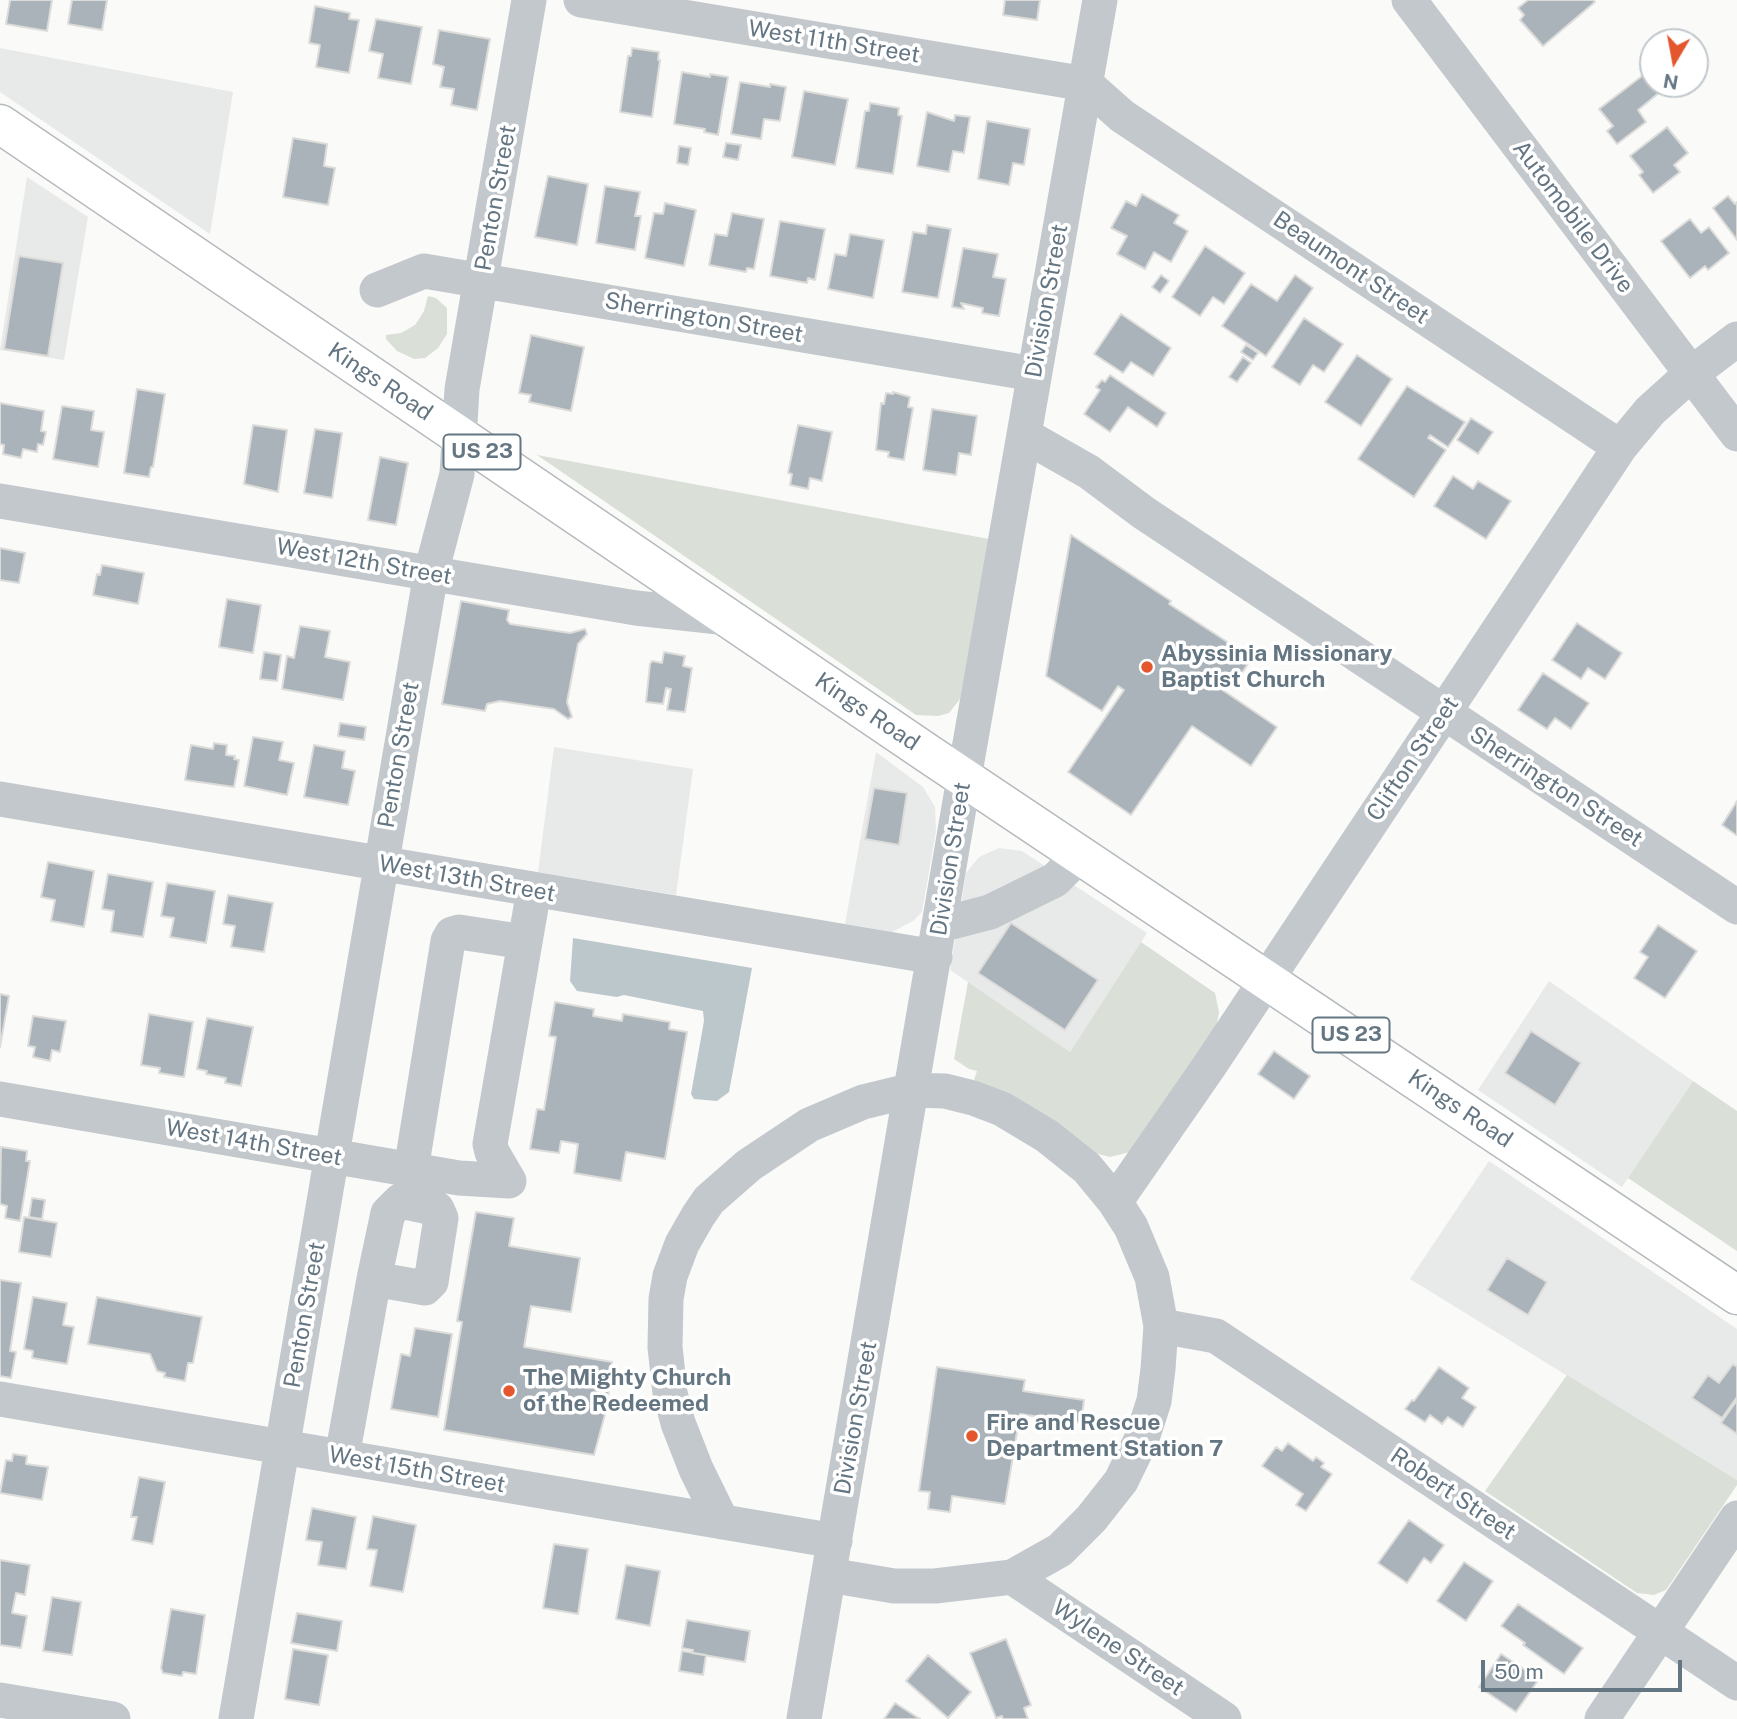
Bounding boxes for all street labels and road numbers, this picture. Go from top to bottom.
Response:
street label: West 11th Street [746,15,922,69]
street label: Penton Street [470,123,522,273]
street label: Automobile Drive [1507,135,1639,299]
street label: Beaumont Street [1268,206,1434,330]
street label: Division Street [1020,222,1074,380]
street label: Sherrington Street [603,287,805,349]
street label: Kings Road [322,337,438,427]
road number: US 23 [444,434,520,470]
street label: West 12th Street [274,533,454,591]
street label: Kings Road [809,667,925,757]
street label: Penton Street [373,680,425,830]
street label: Clifton Street [1361,691,1465,827]
street label: Sherrington Street [1464,721,1648,853]
street label: Division Street [925,780,977,938]
street label: West 13th Street [377,850,557,908]
road number: US 23 [1312,1018,1390,1052]
street label: Kings Road [1402,1064,1518,1154]
street label: West 14th Street [164,1114,344,1172]
street label: Penton Street [279,1240,331,1390]
street label: Division Street [829,1339,883,1497]
street label: West 15th Street [327,1441,507,1499]
street label: Robert Street [1385,1442,1521,1546]
street label: Wylene Street [1047,1594,1189,1702]

